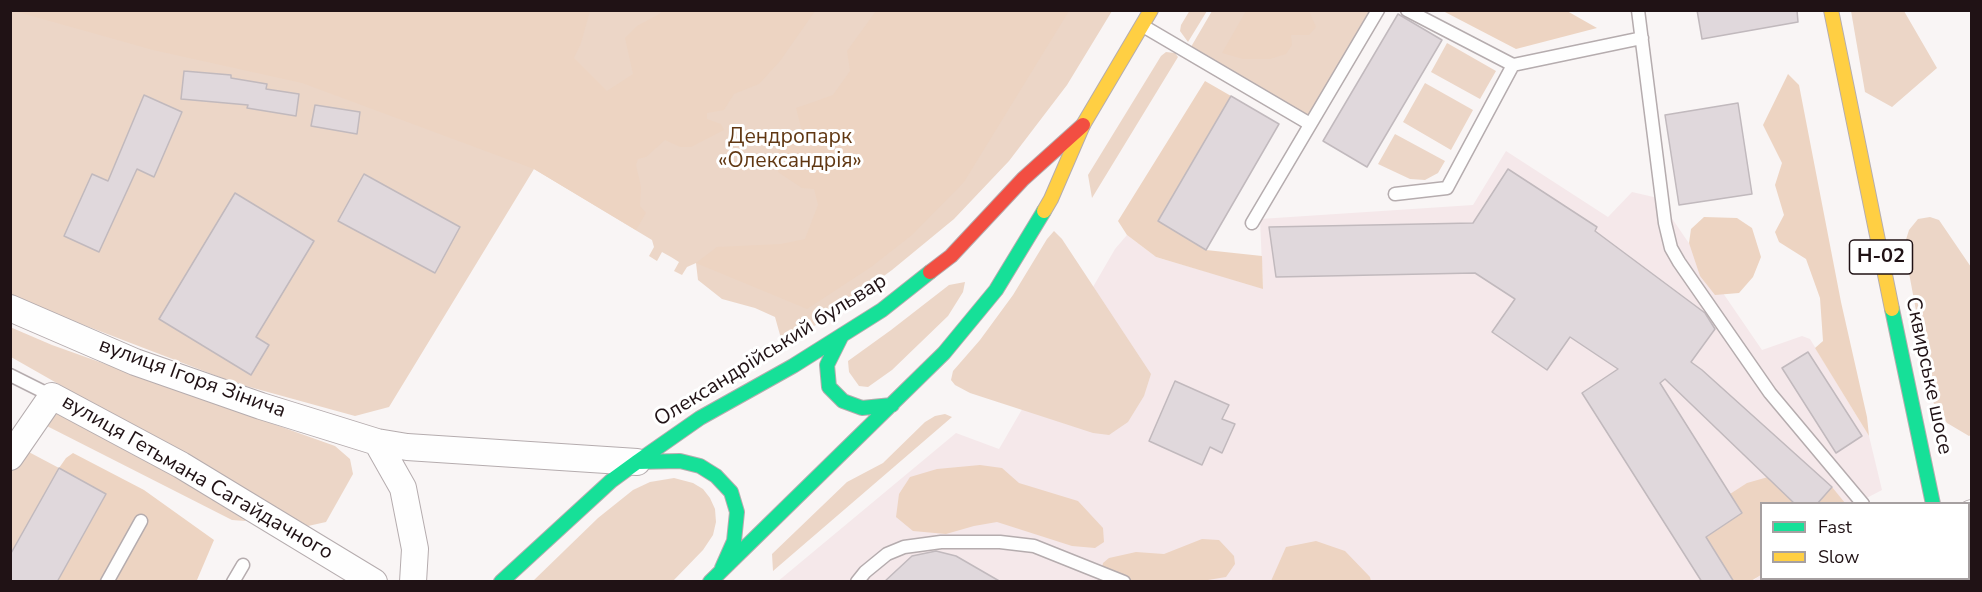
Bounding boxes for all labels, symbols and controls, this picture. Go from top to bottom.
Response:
park label: Дендропарк «Олександрія» [718,125,862,175]
road number: Н-02 [1850,240,1912,274]
street label: Олександрійський бульвар [650,269,892,433]
street label: Сквирське шосе [1899,295,1957,457]
street label: вулиця Ігоря Зінича [95,333,289,425]
street label: вулиця Гетьмана Сагайдачного [57,390,337,566]
legend [1760,502,1970,580]
text: Fast [1818,515,1852,539]
text: Slow [1818,545,1859,569]

